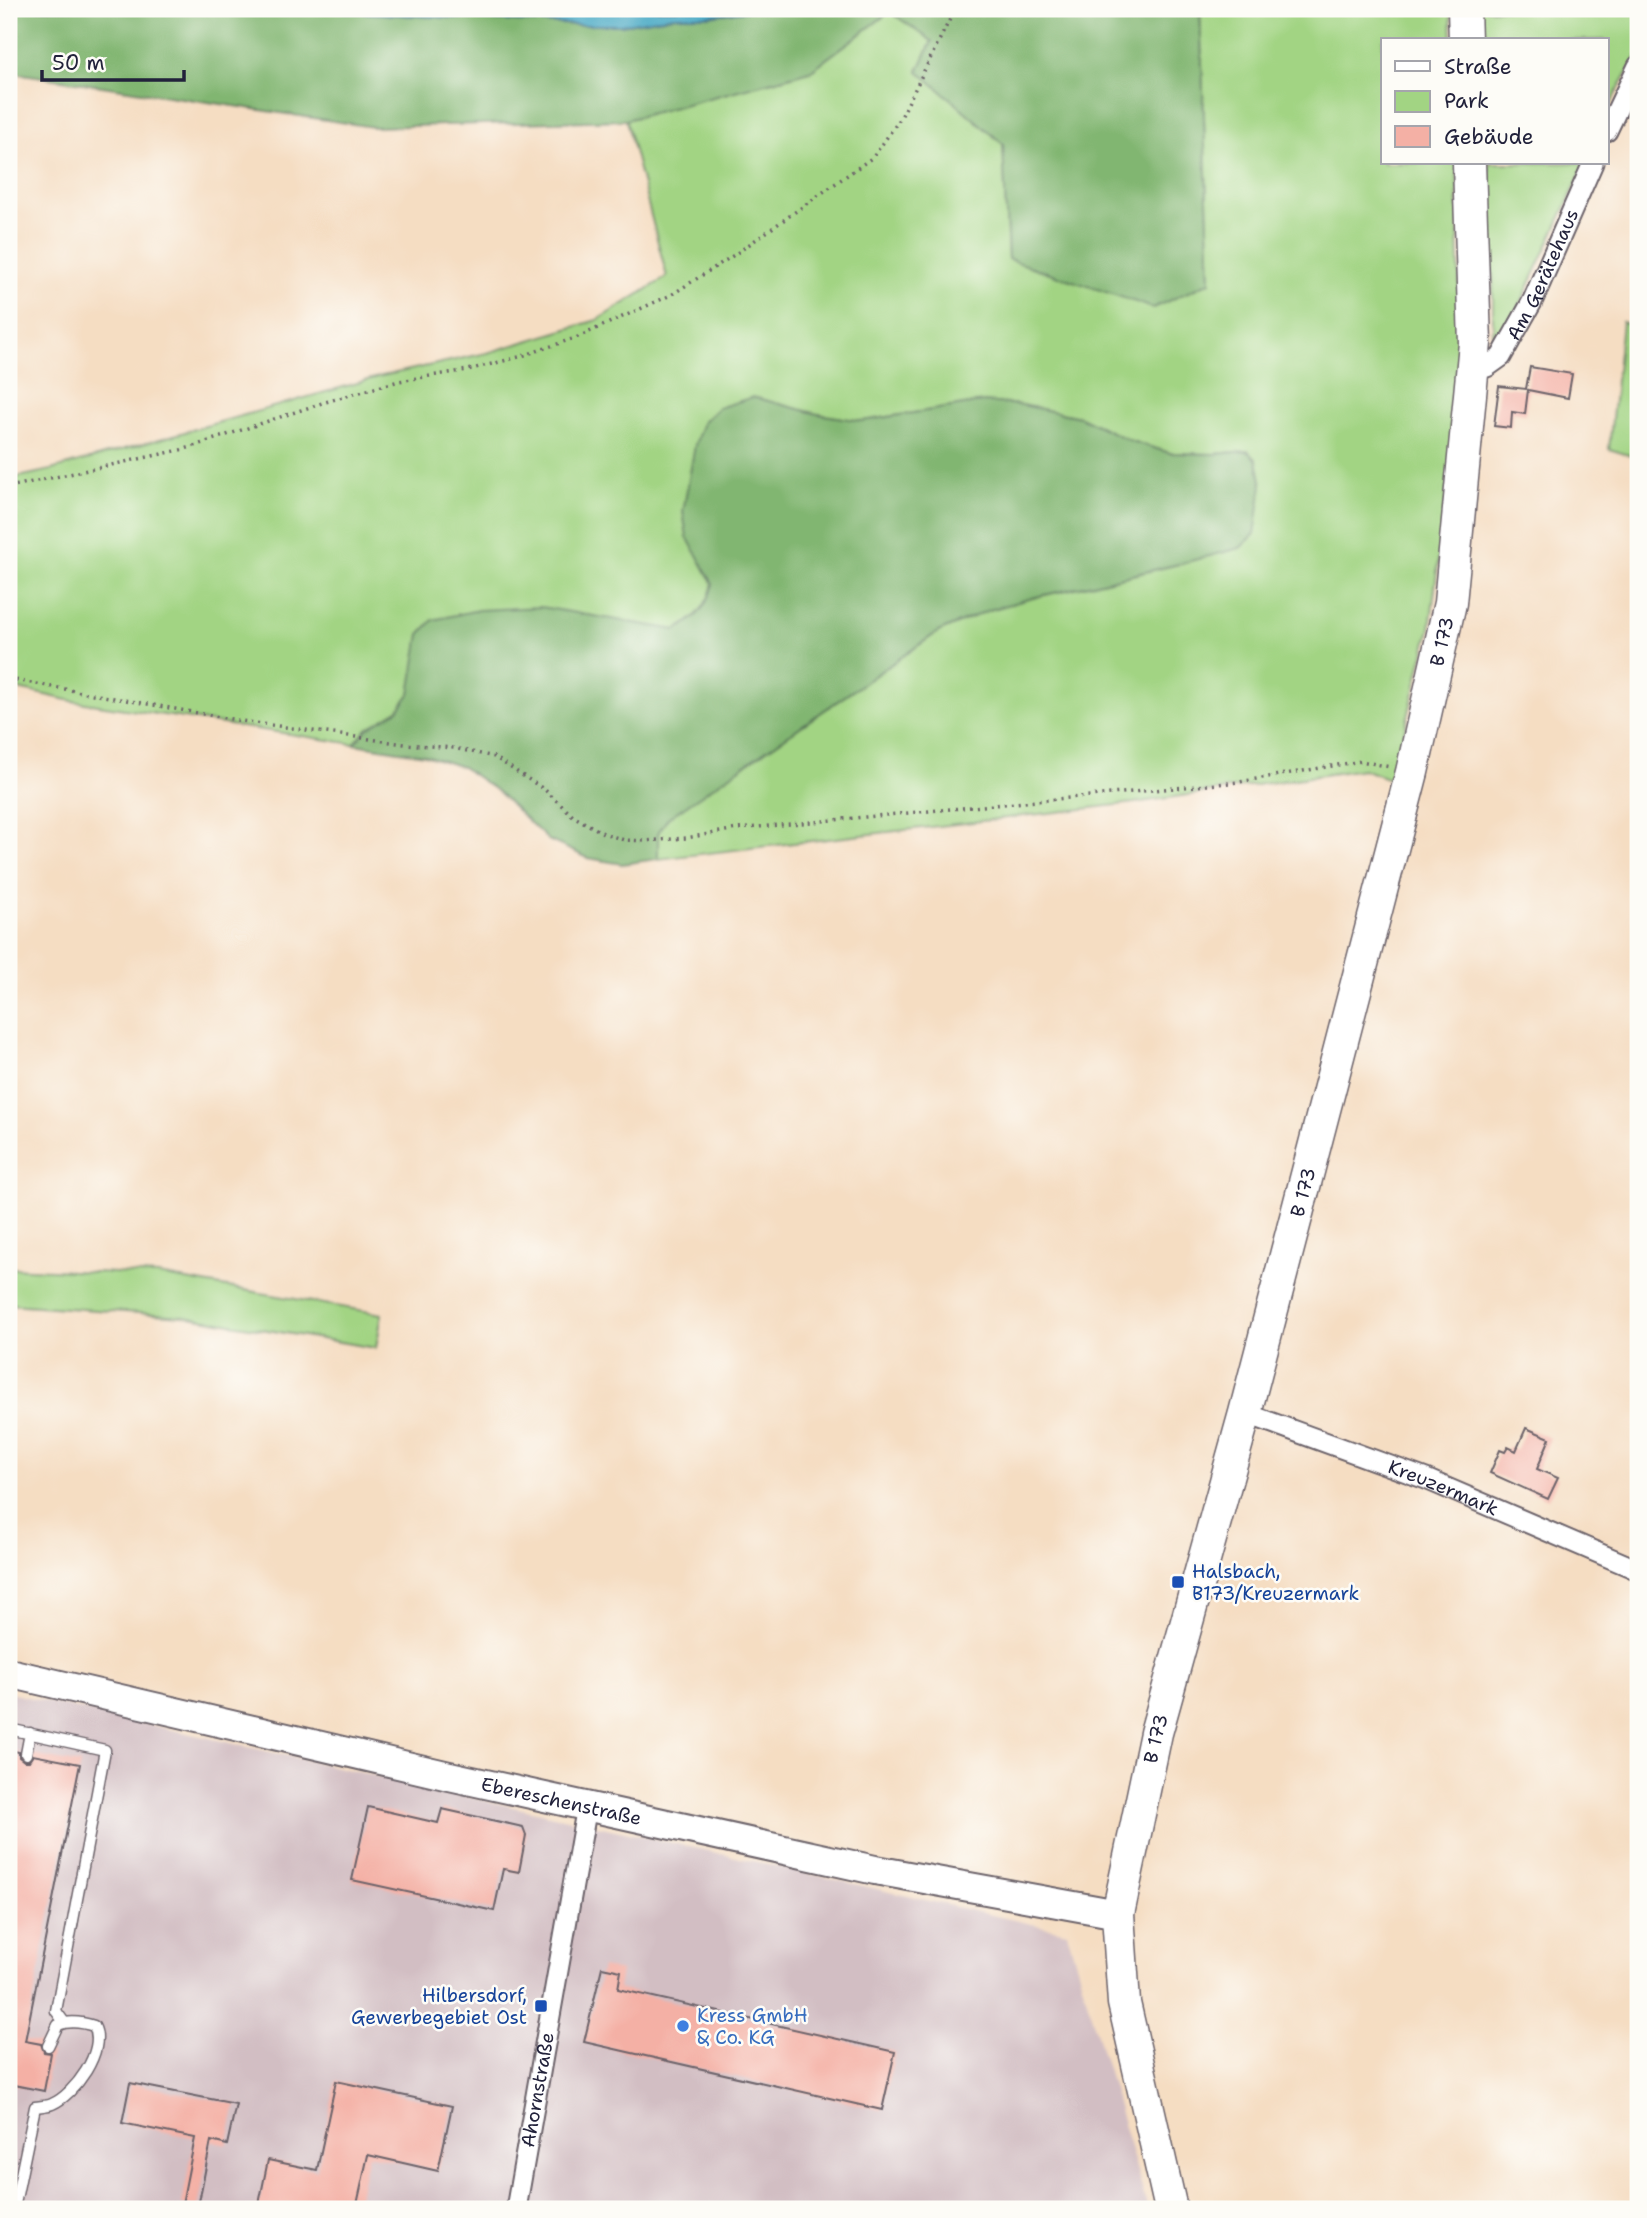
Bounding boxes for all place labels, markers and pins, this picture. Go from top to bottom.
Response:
place label: Halsbach, B173/Kreuzermark [1192,1559,1360,1606]
marker: Halsbach, B173/Kreuzermark [1170,1574,1186,1590]
place label: Hilbersdorf, Gewerbegebiet Ost [351,1983,527,2030]
marker: Hilbersdorf, Gewerbegebiet Ost [533,1998,549,2014]
place label: Kress GmbH & Co. KG [697,2003,808,2050]
marker: Kress GmbH & Co. KG [675,2018,691,2034]

